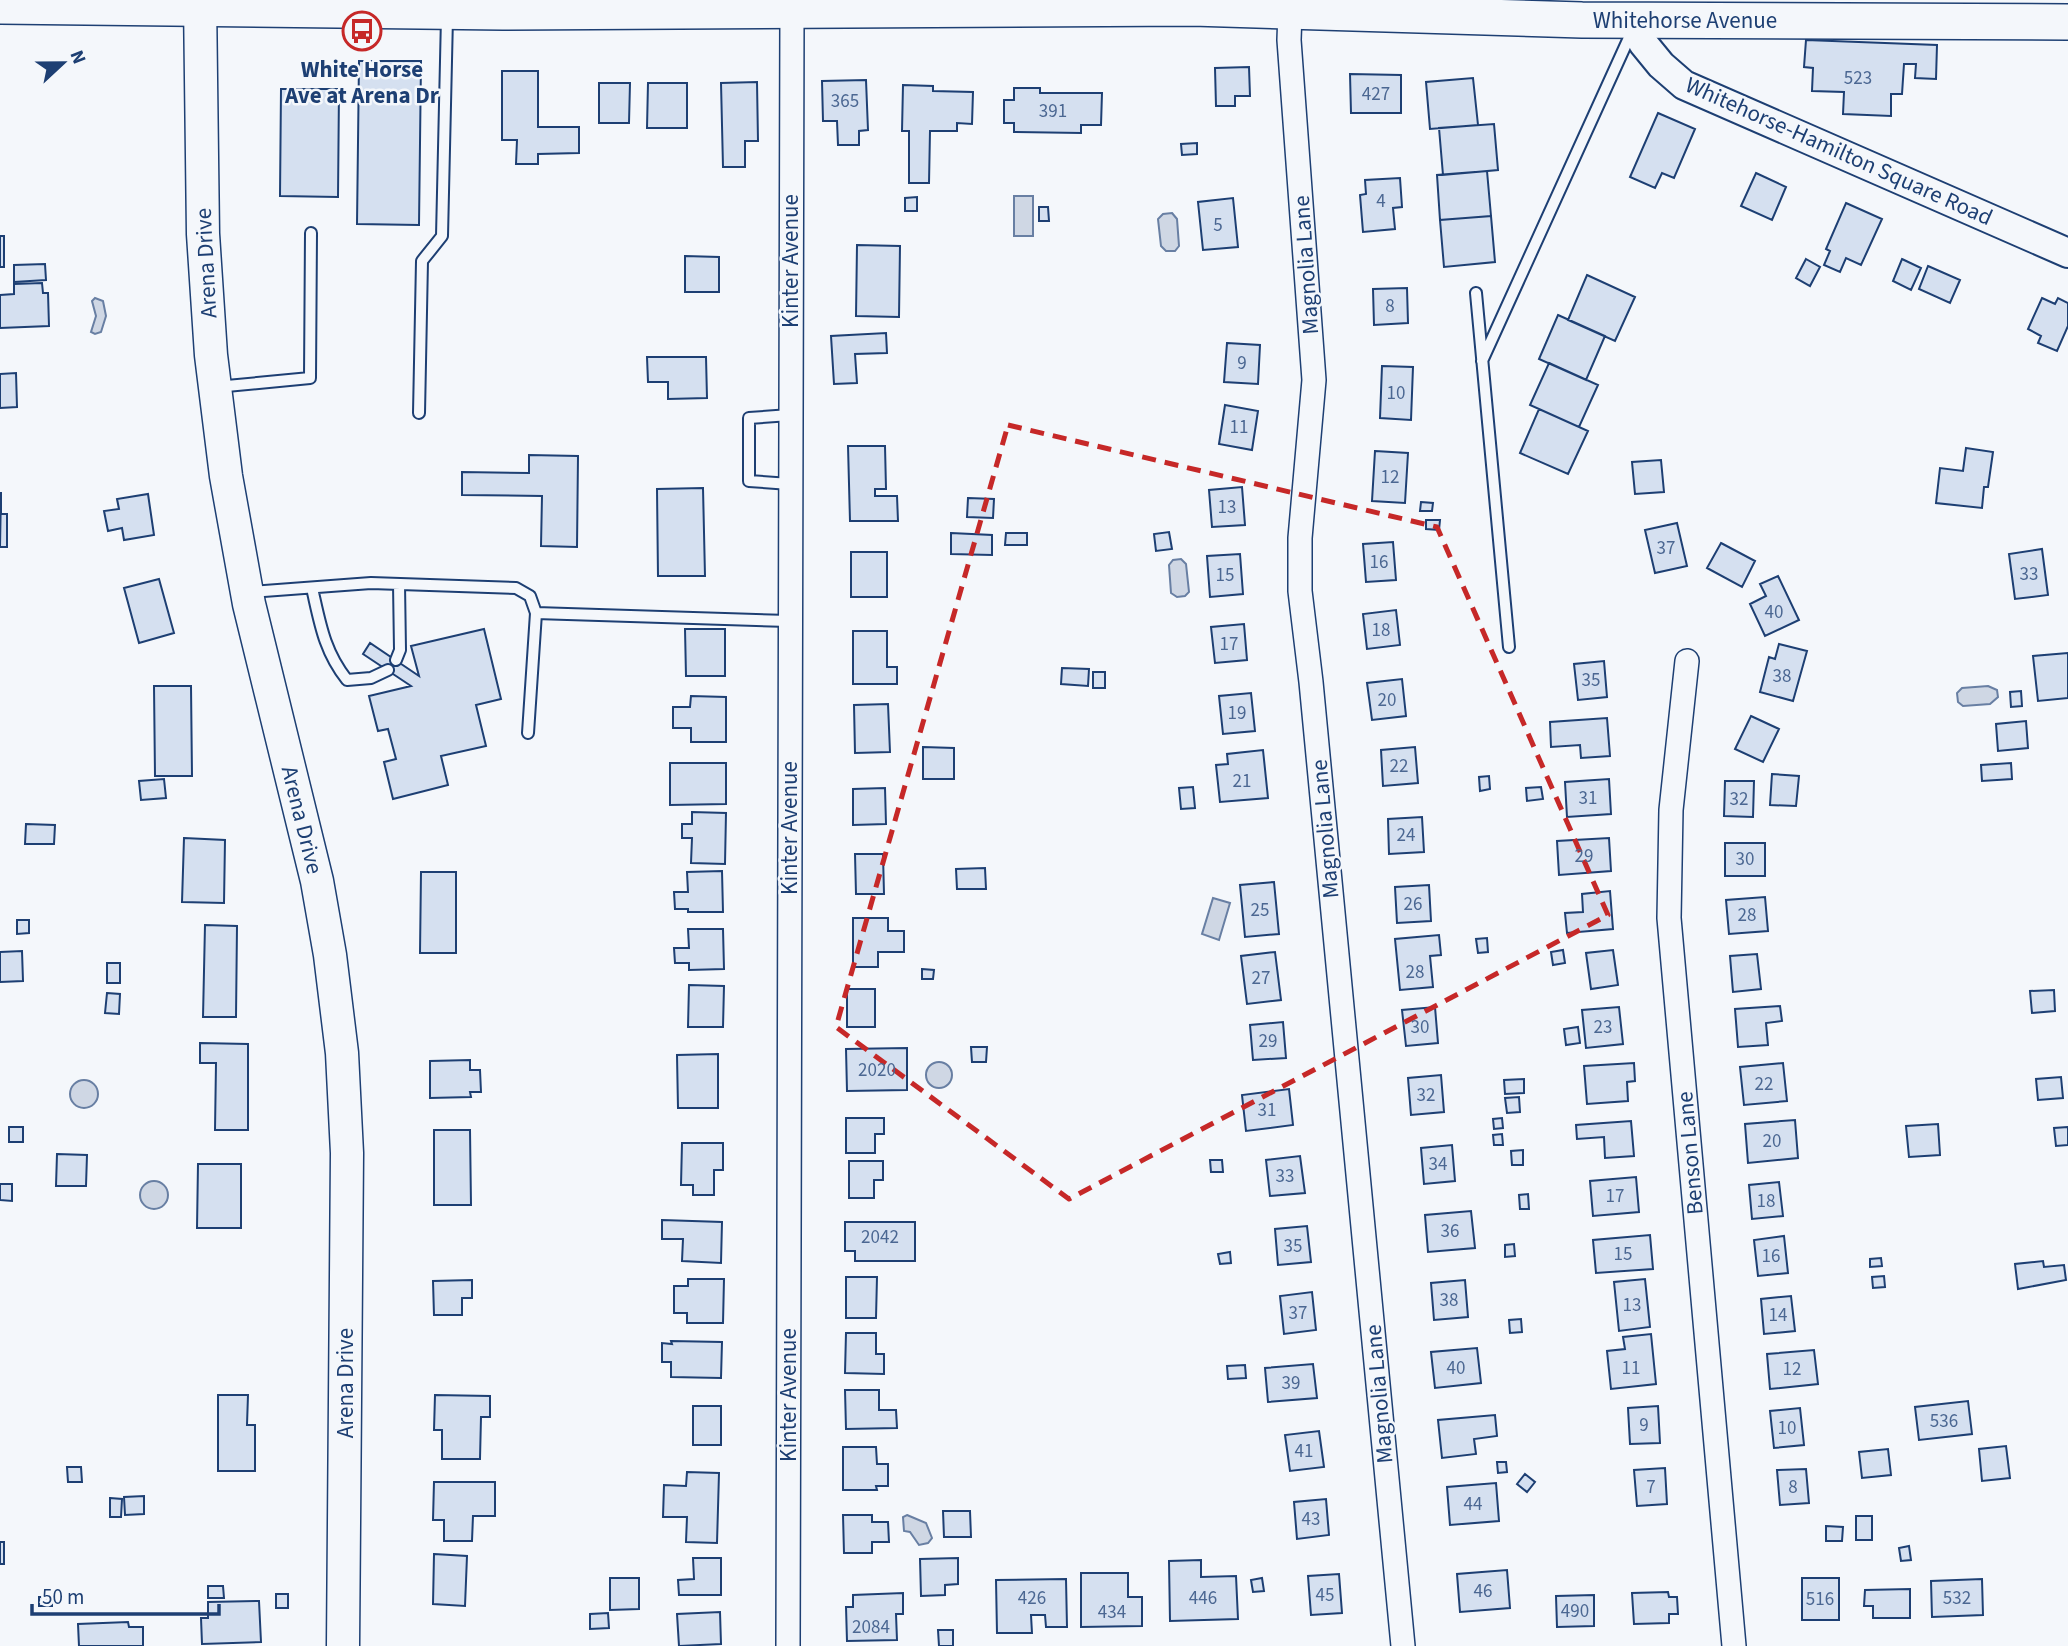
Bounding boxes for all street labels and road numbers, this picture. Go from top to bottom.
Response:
street label: Whitehorse Avenue [1593,4,1777,37]
street label: Whitehorse-Hamilton Square Road [1680,68,1998,234]
street label: Kinter Avenue [774,194,807,328]
street label: Magnolia Lane [1285,194,1327,336]
street label: Arena Drive [187,207,225,319]
street label: Magnolia Lane [1302,758,1348,900]
street label: Kinter Avenue [773,761,806,895]
street label: Arena Drive [273,763,331,877]
street label: Benson Lane [1668,1090,1712,1216]
street label: Magnolia Lane [1356,1323,1402,1465]
street label: Arena Drive [329,1328,362,1438]
street label: Kinter Avenue [772,1328,805,1462]

